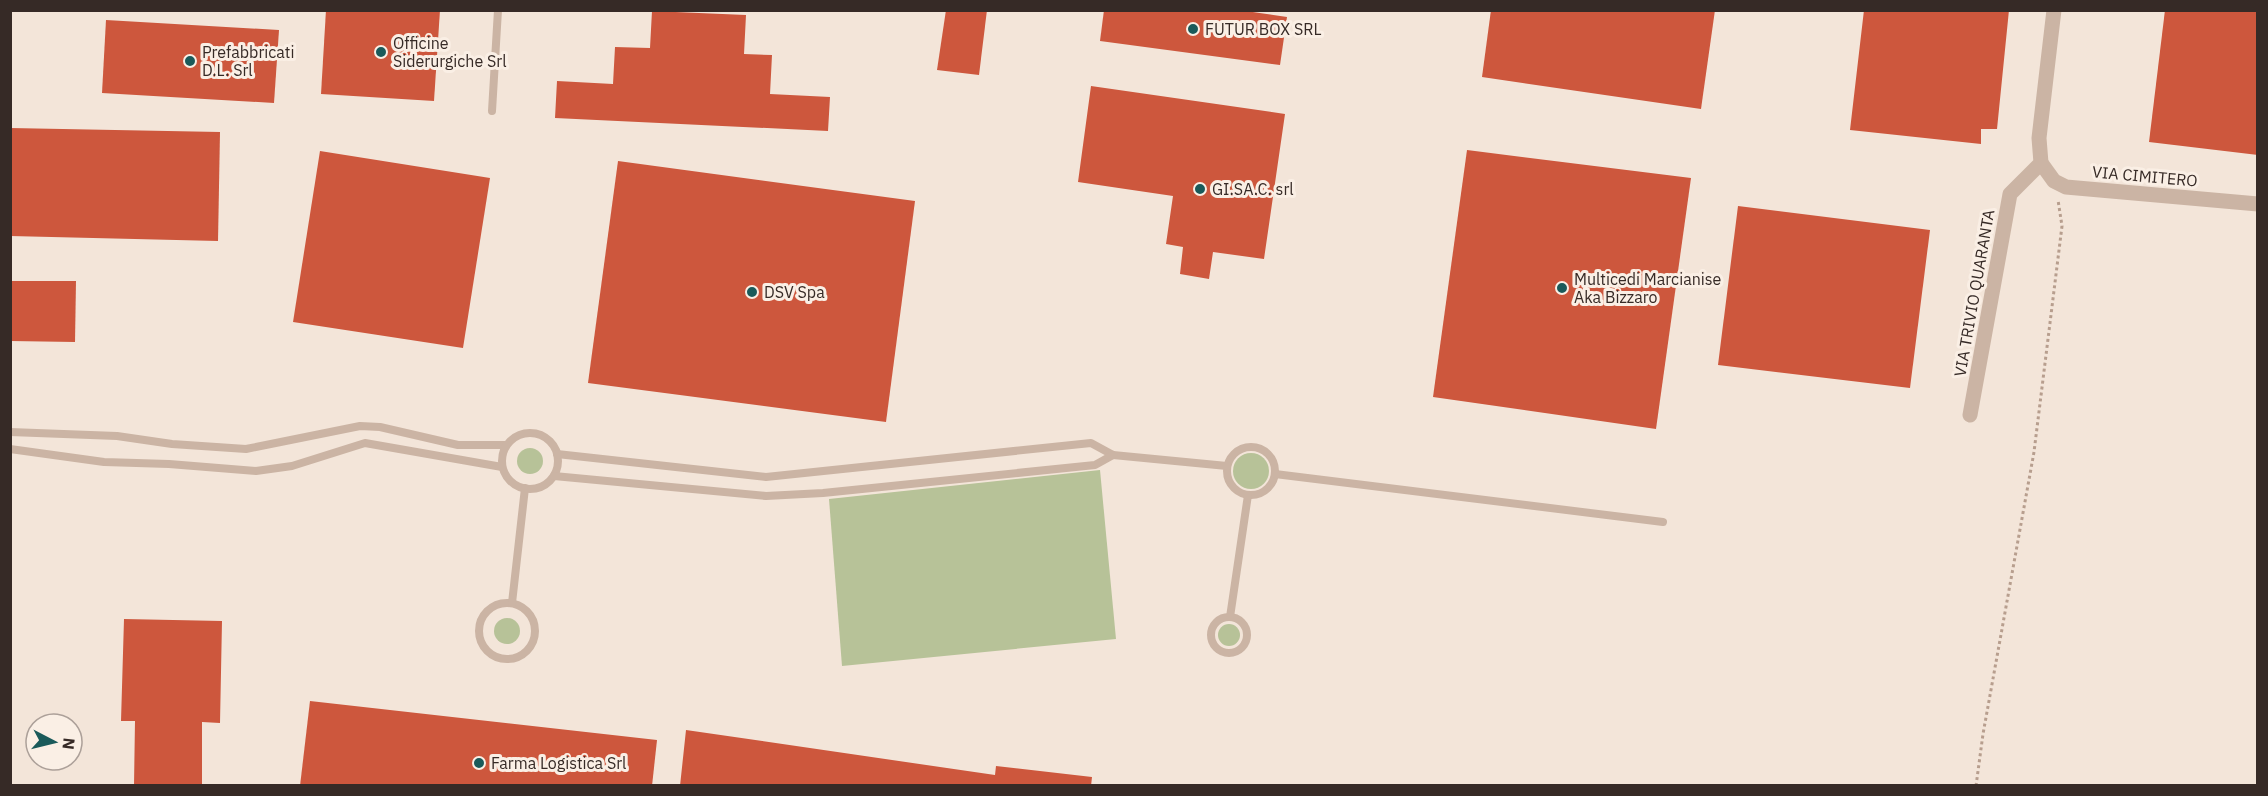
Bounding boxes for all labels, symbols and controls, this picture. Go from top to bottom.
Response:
place label: FUTUR BOX SRL [1205,19,1321,39]
marker: FUTUR BOX SRL [1186,22,1200,36]
place label: Officine Siderurgiche Srl [393,33,507,71]
place label: Prefabbricati D.L. Srl [202,42,294,80]
marker: Officine Siderurgiche Srl [374,45,388,59]
marker: Prefabbricati D.L. Srl [183,54,197,68]
street label: VIA CIMITERO [2091,161,2199,191]
place label: GI.SA.C. srl [1212,179,1294,199]
marker: GI.SA.C. srl [1193,182,1207,196]
street label: VIA TRIVIO QUARANTA [1949,208,1999,378]
place label: Multicedi Marcianise Aka Bizzaro [1574,269,1722,307]
marker: Multicedi Marcianise Aka Bizzaro [1555,281,1569,295]
place label: DSV Spa [764,282,825,302]
marker: DSV Spa [745,285,759,299]
north arrow [24,712,84,772]
text: N [58,737,80,751]
place label: Farma Logistica Srl [491,753,626,773]
marker: Farma Logistica Srl [472,756,486,770]

